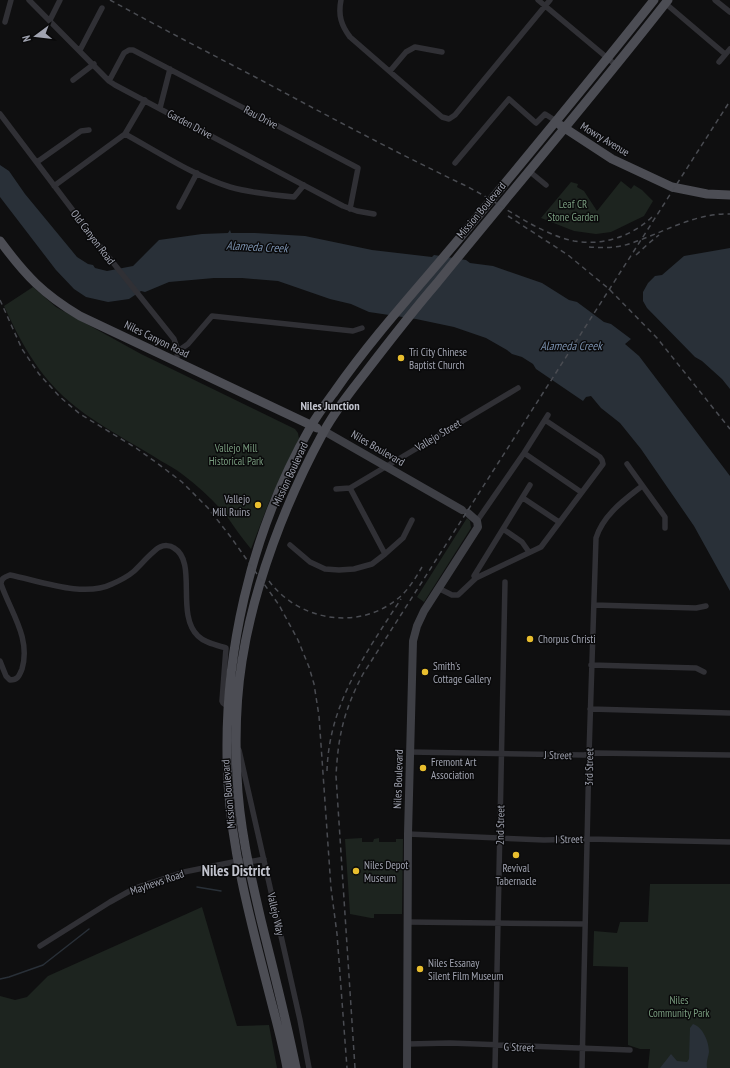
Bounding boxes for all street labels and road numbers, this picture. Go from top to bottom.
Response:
street label: Rau Drive [241,102,281,132]
street label: Garden Drive [165,106,215,142]
street label: Mowry Avenue [578,119,632,159]
street label: Mission Boulevard [453,179,509,241]
street label: Old Canyon Road [68,207,118,267]
street label: Niles Canyon Road [122,317,192,361]
street label: Vallejo Street [412,416,463,455]
street label: Niles Boulevard [349,427,407,469]
street label: Mission Boulevard [269,439,311,508]
street label: J Street [543,748,572,762]
street label: 3rd Street [582,748,596,786]
street label: Niles Boulevard [390,749,406,809]
street label: Mission Boulevard [218,759,238,829]
street label: 2nd Street [493,805,507,845]
street label: I Street [555,832,583,846]
street label: Mayhews Road [128,866,186,898]
street label: Vallejo Way [264,890,288,938]
street label: G Street [504,1039,534,1055]

